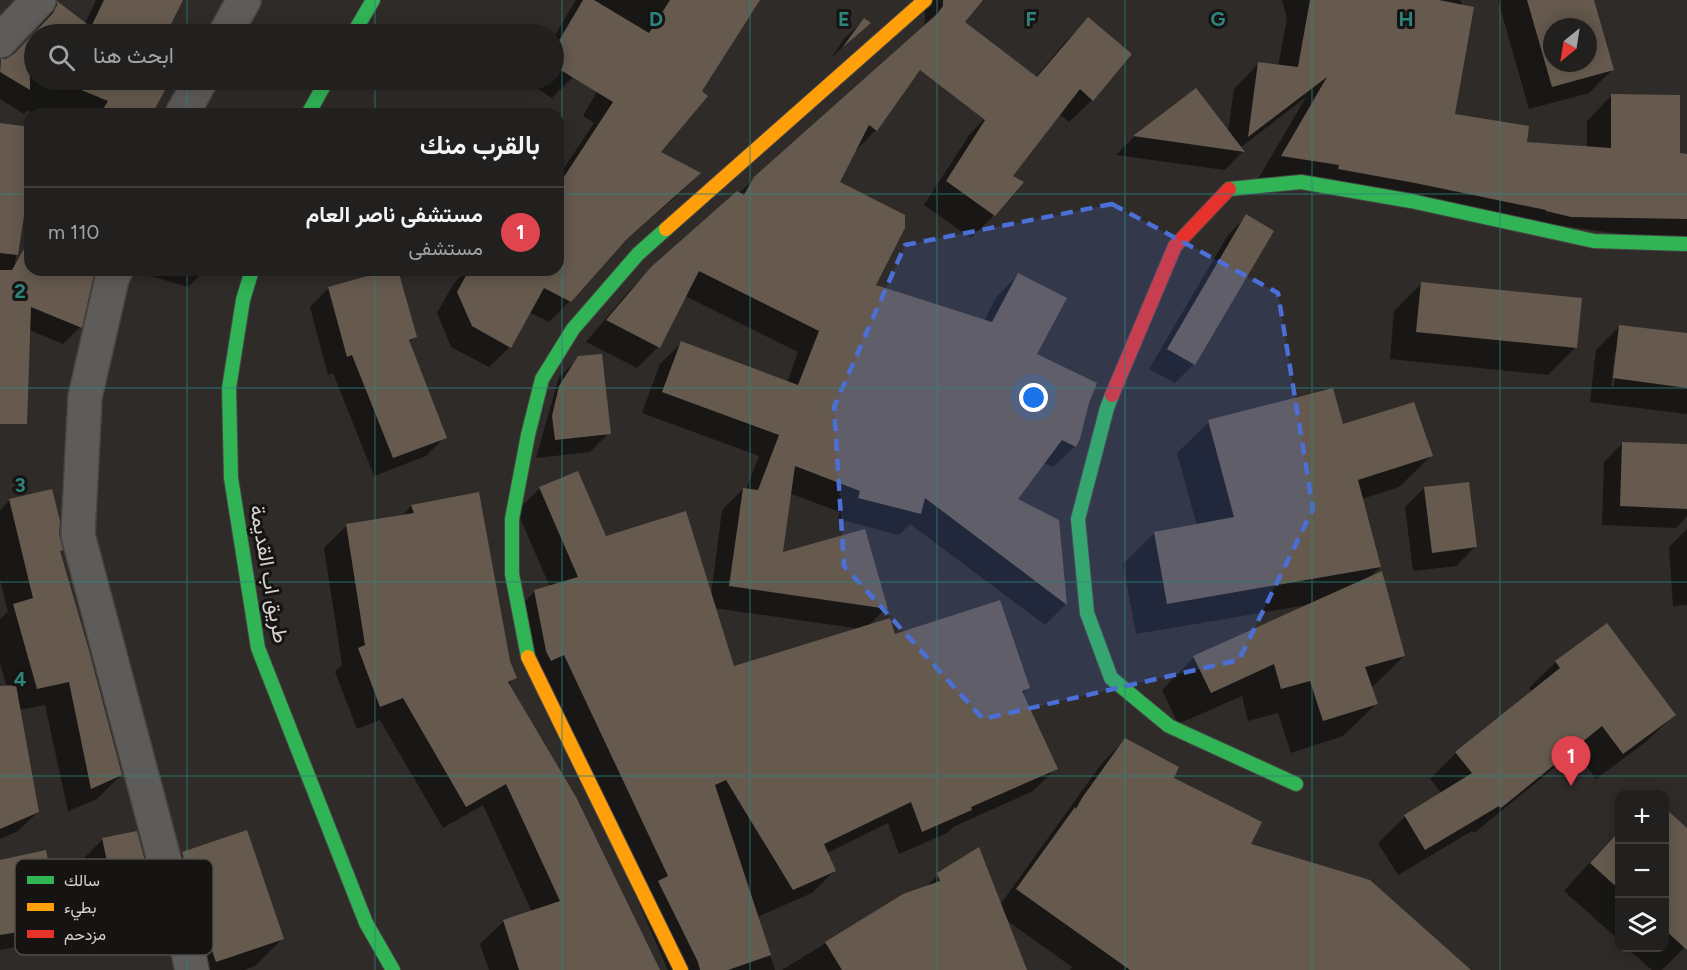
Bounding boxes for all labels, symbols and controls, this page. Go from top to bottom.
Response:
text: D [649,7,663,31]
text: E [838,7,850,31]
text: F [1025,7,1037,31]
text: G [1211,7,1226,31]
text: H [1399,7,1414,31]
north arrow [1543,18,1597,72]
search box [24,24,564,90]
icon: search [45,41,78,74]
text: ابحث هنا [93,42,174,69]
text: بالقرب منك [420,129,540,161]
text: مستشفى ناصر العام [306,201,483,228]
text: 110 m [48,220,99,244]
text: 1 [516,220,525,244]
text: مستشفى [408,236,483,260]
text: 2 [14,279,26,303]
your location [1019,383,1048,412]
text: 3 [14,473,26,497]
street label: طريق اب القديمة [244,503,294,645]
text: 4 [14,667,27,691]
pin: 1 [1552,736,1590,786]
map controls [1615,790,1669,952]
button: + [1615,790,1669,844]
button: − [1615,844,1669,898]
legend [15,859,213,955]
text: سالك [64,871,100,890]
text: بطيء [64,898,96,921]
button: layers [1615,898,1669,952]
text: مزدحم [64,925,106,945]

